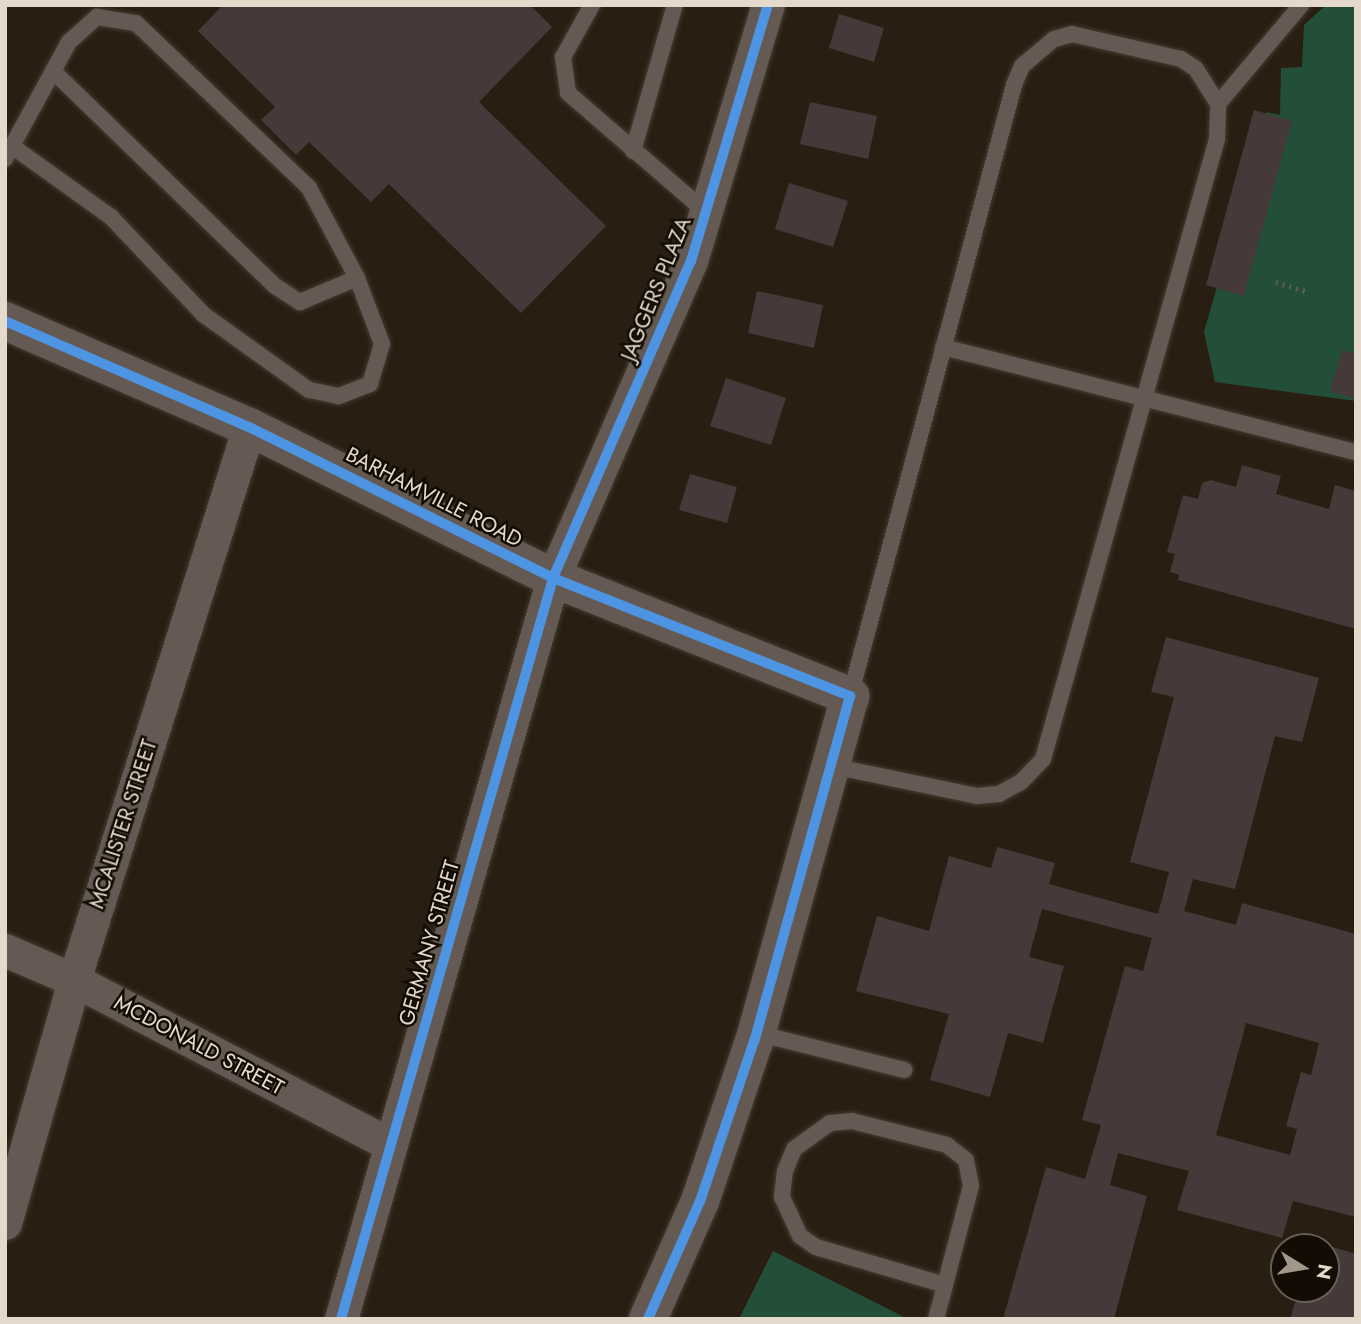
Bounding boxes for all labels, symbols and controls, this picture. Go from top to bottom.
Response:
street label: JAGGERS PLAZA [616,213,696,365]
street label: BARHAMVILLE ROAD [342,442,526,552]
street label: MCALISTER STREET [84,736,162,912]
street label: GERMANY STREET [393,857,465,1029]
street label: MCDONALD STREET [110,990,288,1100]
north arrow [1270,1233,1340,1303]
text: N [1309,1262,1339,1282]

